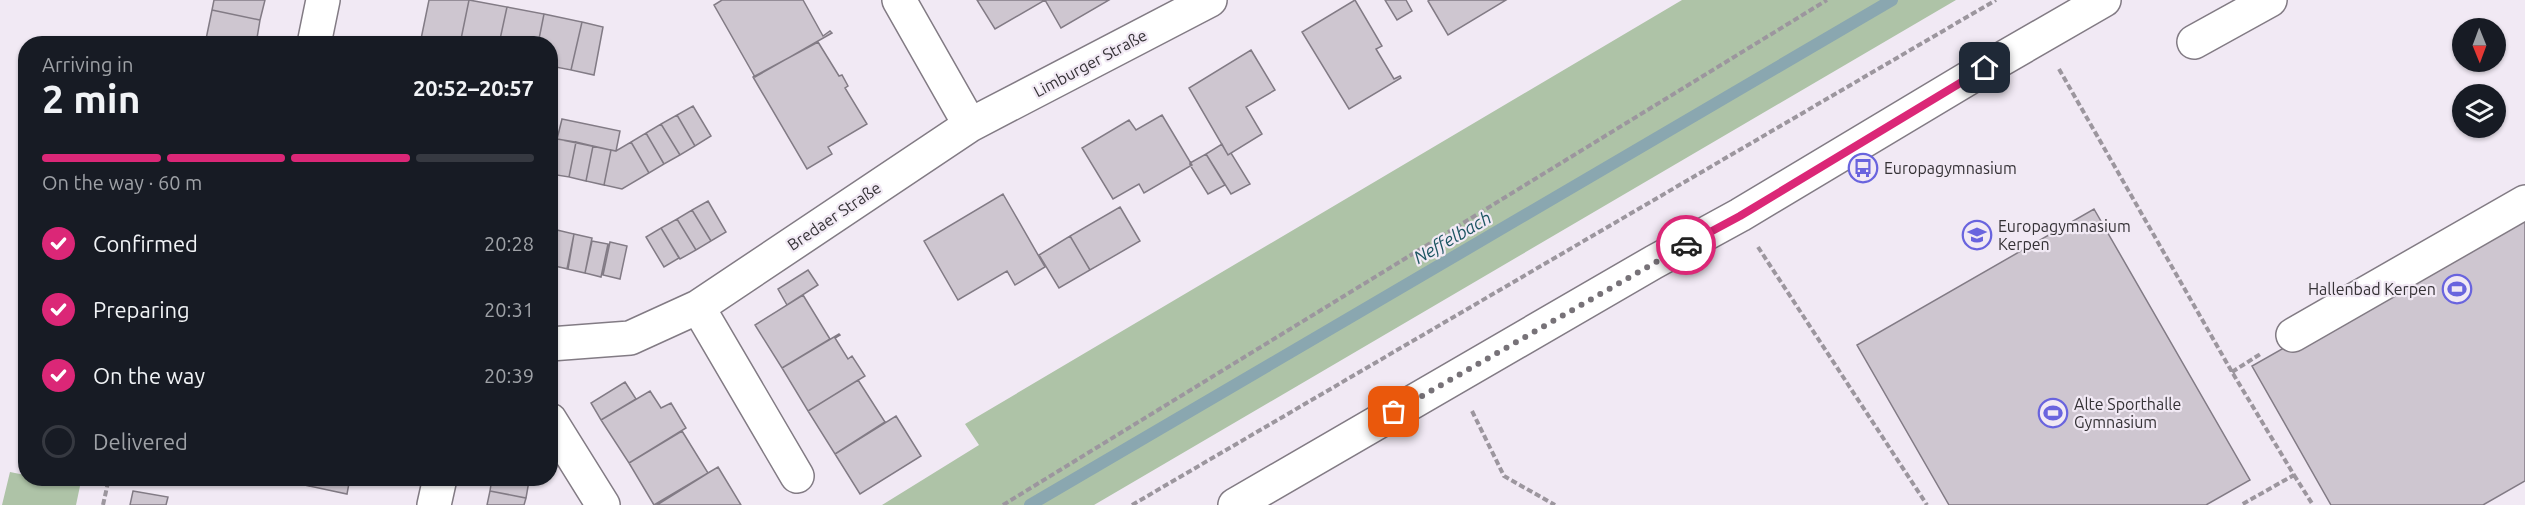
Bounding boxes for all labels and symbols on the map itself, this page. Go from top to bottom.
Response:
north arrow [2452,18,2506,72]
street label: Limburger Straße [1030,26,1150,100]
pin [1959,42,2010,93]
bus stop icon: Europagymnasium [1847,152,1879,184]
place label: Europagymnasium [1884,159,2017,177]
street label: Bredaer Straße [784,178,884,254]
water label: Neffelbach [1410,207,1495,268]
courier [1656,215,1716,275]
place label: Europagymnasium Kerpen [1998,217,2131,253]
school or university icon: Europagymnasium Kerpen [1961,219,1993,251]
sports icon: Hallenbad Kerpen [2441,273,2473,305]
place label: Hallenbad Kerpen [2308,280,2436,298]
pin [1368,386,1419,437]
place label: Alte Sporthalle Gymnasium [2074,395,2181,431]
sports icon: Alte Sporthalle Gymnasium [2037,397,2069,429]

